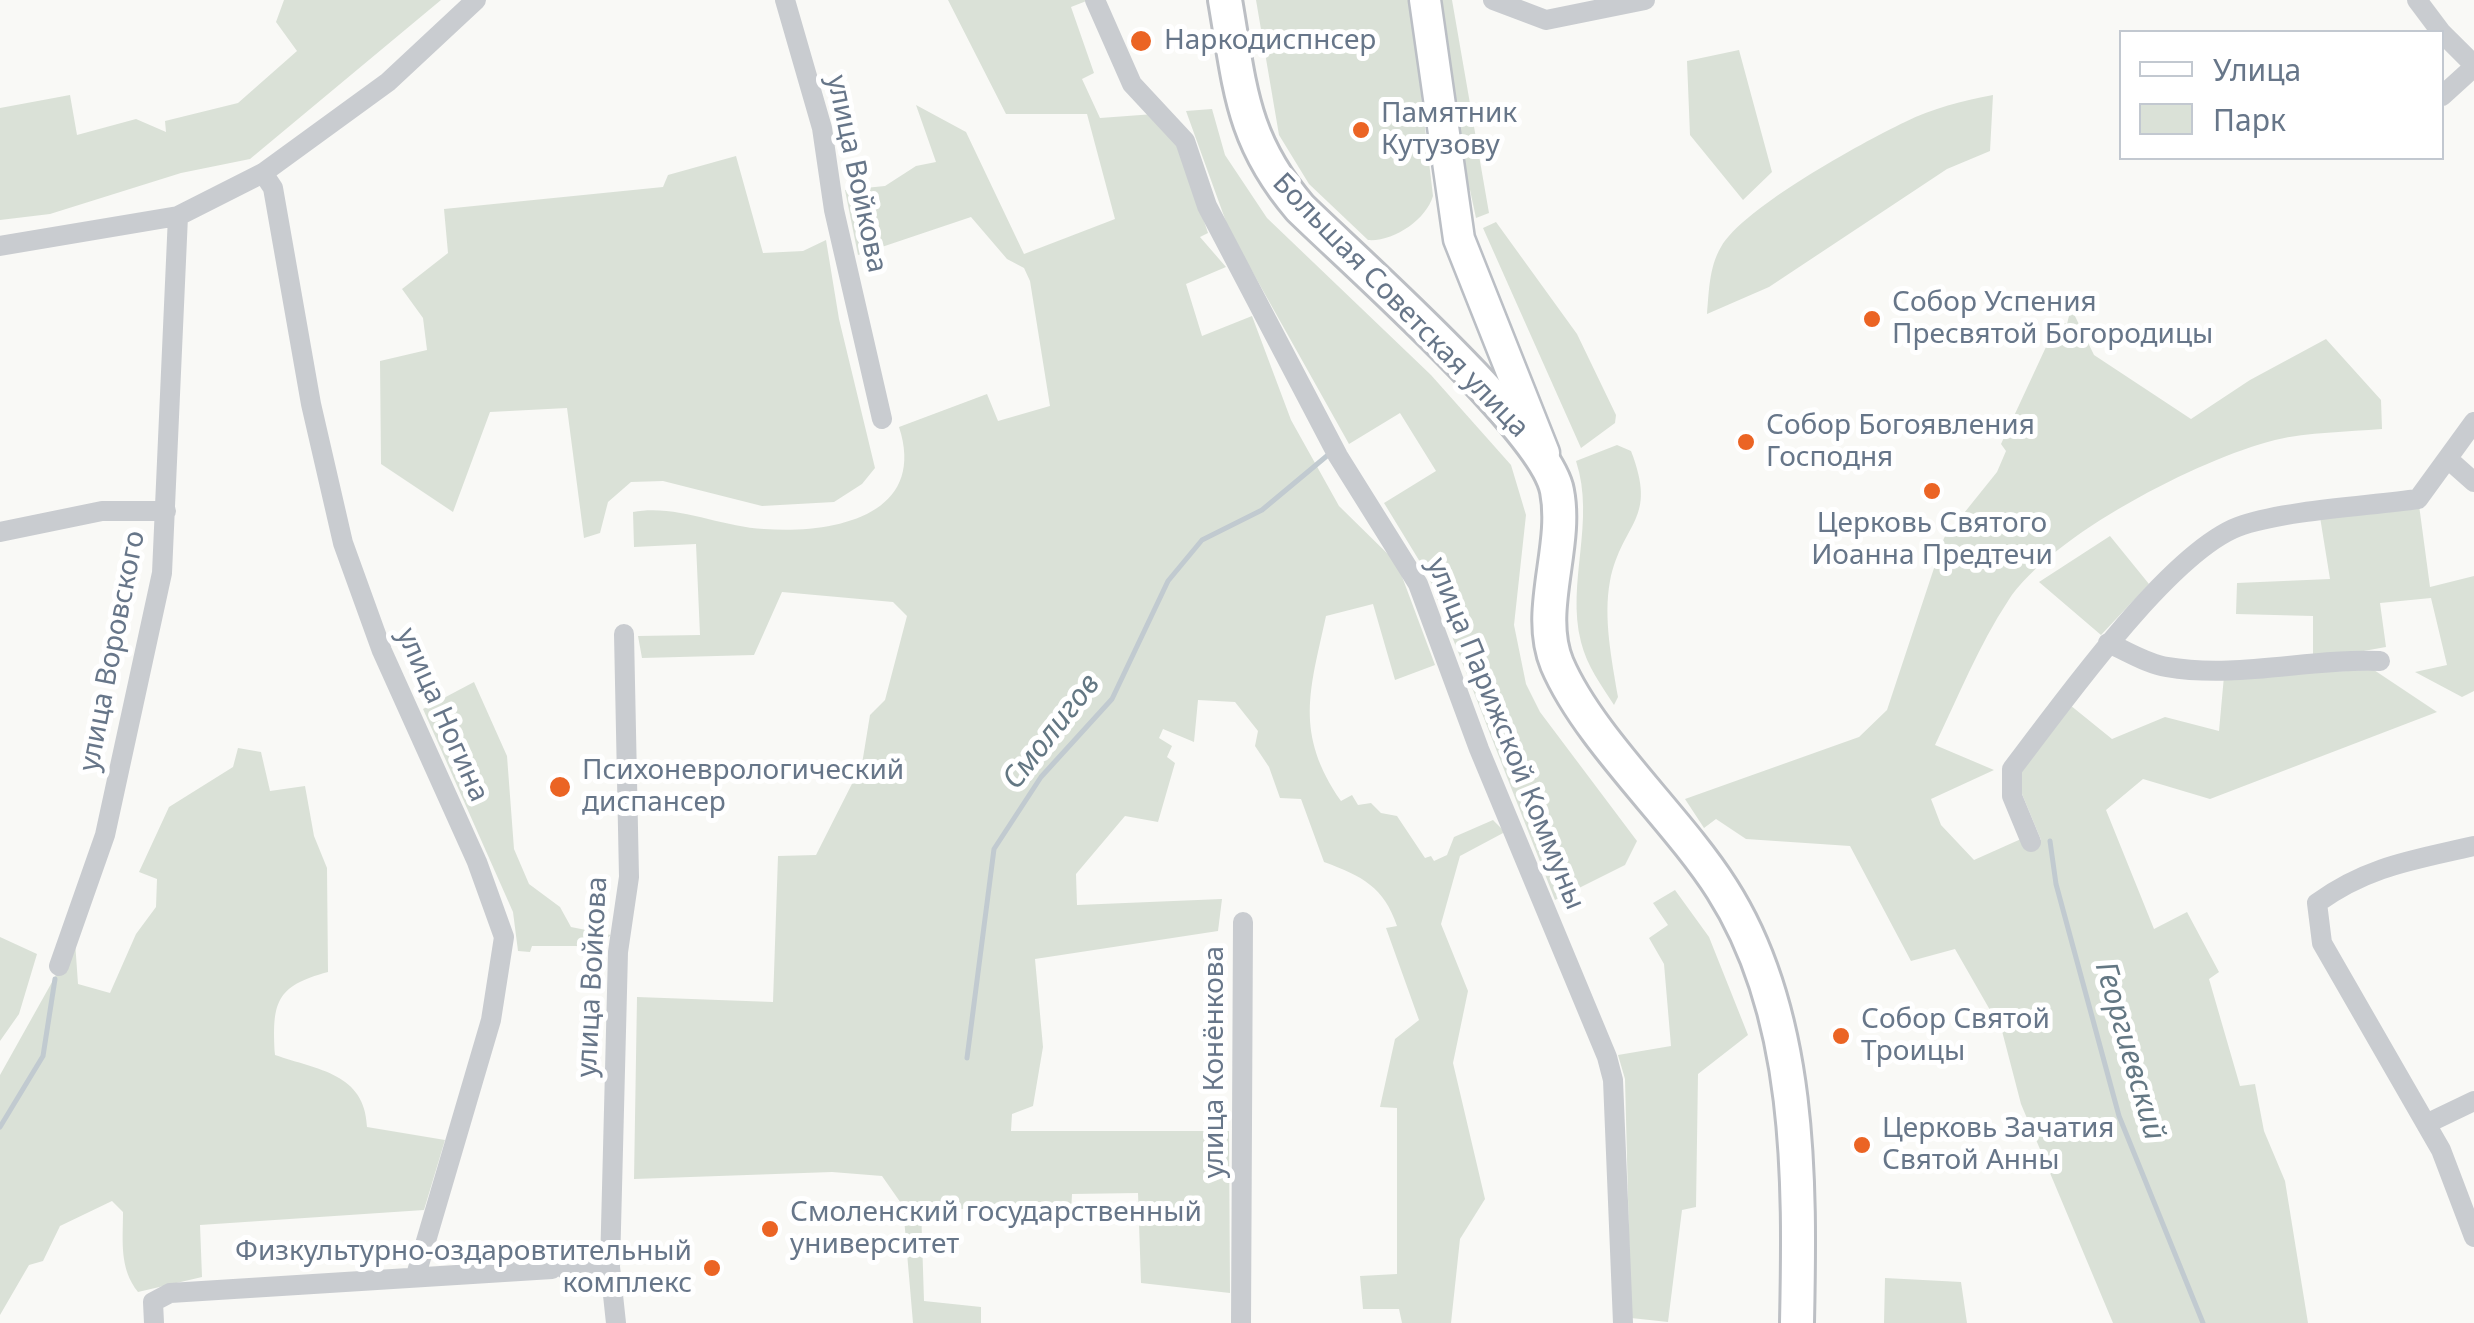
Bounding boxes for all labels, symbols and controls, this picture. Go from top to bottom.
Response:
place label: Наркодиспнсер [1164,24,1376,58]
marker: Наркодиспнсер [1128,28,1154,54]
legend [2119,30,2444,160]
text: Улица [2213,49,2301,90]
street label: улица Войкова [819,72,893,276]
place label: Памятник Кутузову [1381,97,1517,163]
text: Парк [2213,99,2286,140]
marker: Памятник Кутузову [1350,119,1372,141]
street label: Большая Советская улица [1265,167,1535,445]
place label: Собор Успения Пресвятой Богородицы [1892,286,2213,352]
marker: Собор Успения Пресвятой Богородицы [1861,308,1883,330]
place label: Собор Богоявления Господня [1766,409,2035,475]
marker: Собор Богоявления Господня [1735,431,1757,453]
marker: Церковь Святого Иоанна Предтечи [1921,480,1943,502]
place label: Церковь Святого Иоанна Предтечи [1811,507,2053,573]
street label: улица Воровского [73,528,153,774]
street label: улица Парижской Коммуны [1419,553,1591,915]
street label: улица Ногина [389,623,495,807]
water label: Смолигов [996,667,1108,797]
place label: Психоневрологический диспансер [582,754,904,820]
marker: Психоневрологический диспансер [547,774,573,800]
street label: улица Войкова [571,876,615,1078]
street label: улица Конёнкова [1198,946,1232,1178]
water label: Георгиевский [2086,958,2172,1144]
place label: Собор Святой Троицы [1861,1003,2050,1069]
marker: Собор Святой Троицы [1830,1025,1852,1047]
place label: Церковь Зачатия Святой Анны [1882,1112,2115,1178]
marker: Церковь Зачатия Святой Анны [1851,1134,1873,1156]
place label: Смоленский государственный университет [790,1196,1202,1262]
marker: Смоленский государственный университет [759,1218,781,1240]
place label: Физкультурно-оздаровтительный комплекс [235,1235,692,1301]
marker: Физкультурно-оздаровтительный комплекс [701,1257,723,1279]

